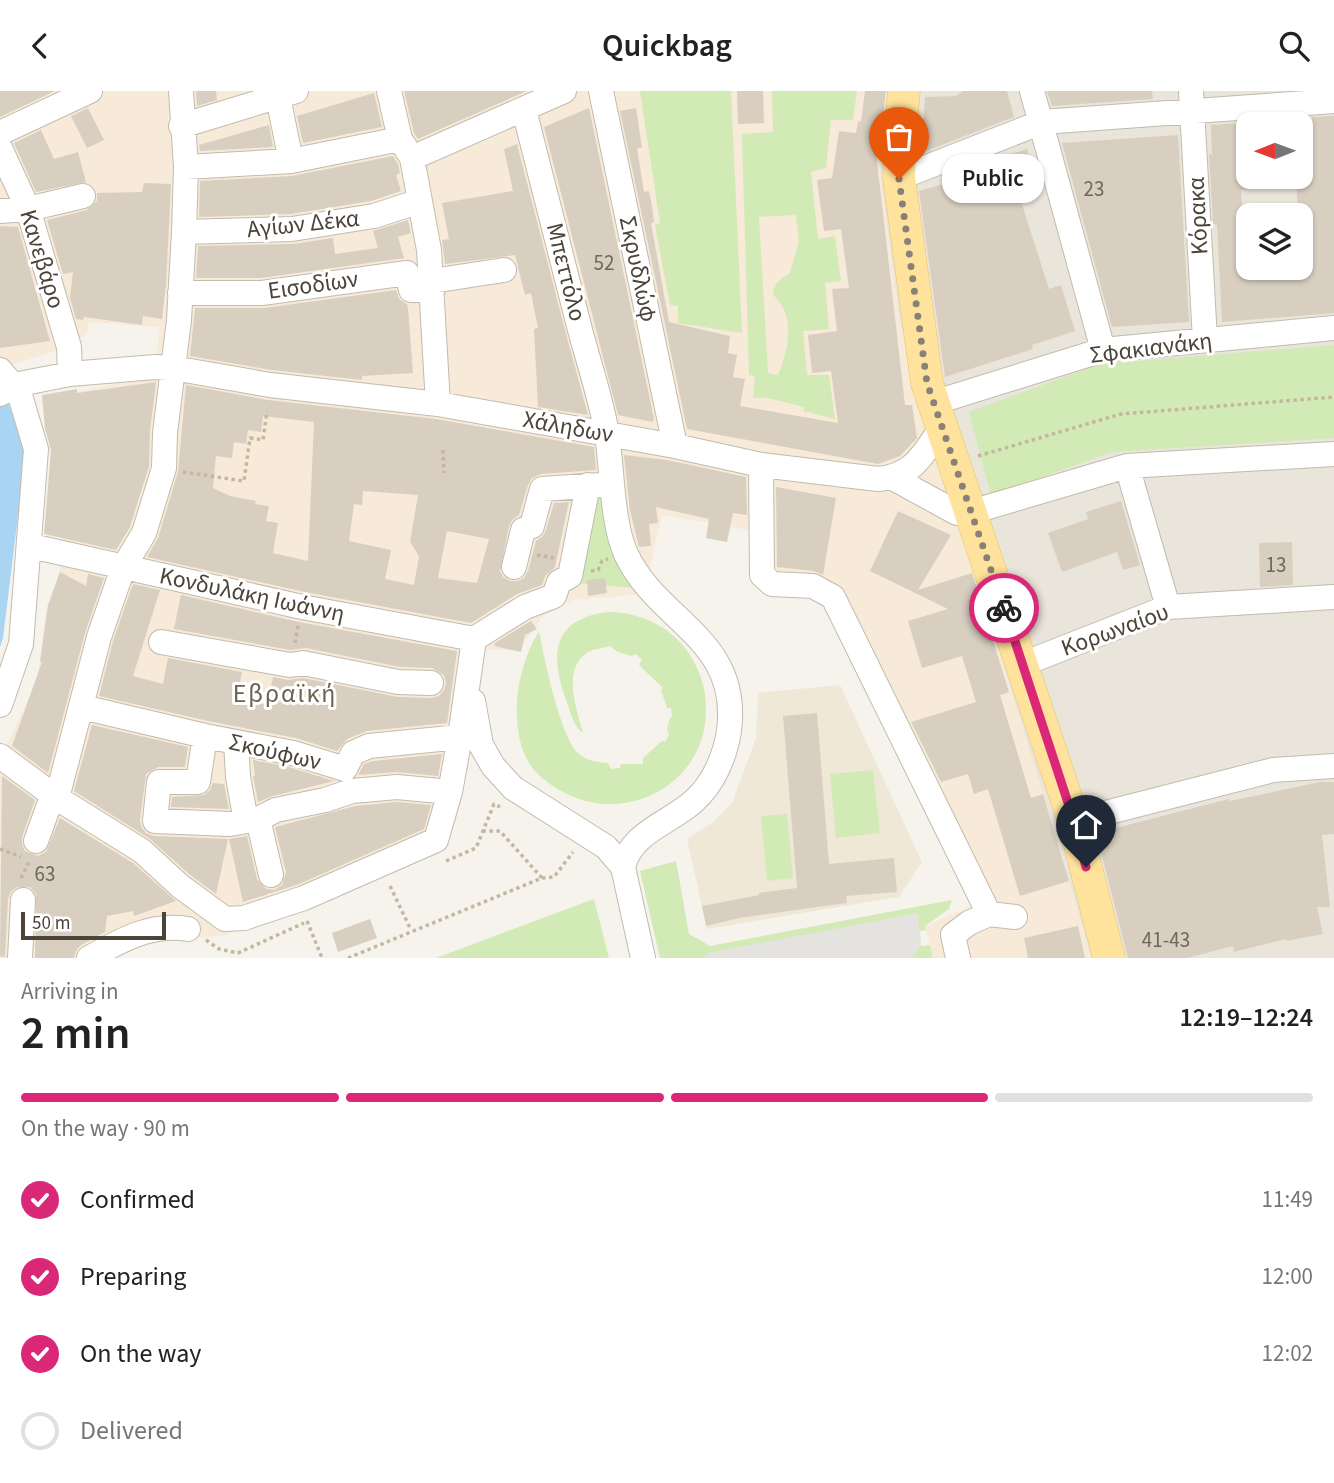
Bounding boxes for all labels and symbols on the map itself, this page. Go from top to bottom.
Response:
pin [869,107,929,179]
north arrow [1236,112,1312,189]
callout: Public [941,155,1042,203]
house number: 23 [1084,174,1104,204]
street label: Κόρακα [1178,176,1218,256]
street label: Αγίων Δέκα [245,201,361,247]
street label: Κανεβάρο [10,205,74,313]
street label: Σκρυδλώφ [610,213,666,325]
street label: Μπεττόλο [537,219,595,325]
house number: 52 [594,248,614,278]
street label: Εισοδίων [265,261,361,309]
street label: Σφακιανάκη [1088,323,1214,373]
street label: Χάληδων [520,402,616,452]
house number: 13 [1266,550,1286,580]
street label: Κονδυλάκη Ιωάννη [156,558,348,632]
courier [969,573,1039,643]
street label: Κορωναίου [1056,594,1174,666]
district label: Εβραϊκή [233,675,337,712]
street label: Σκούφων [226,724,324,780]
pin [1056,795,1116,867]
house number: 63 [35,859,55,889]
scale bar [21,909,166,941]
house number: 41-43 [1142,925,1190,955]

